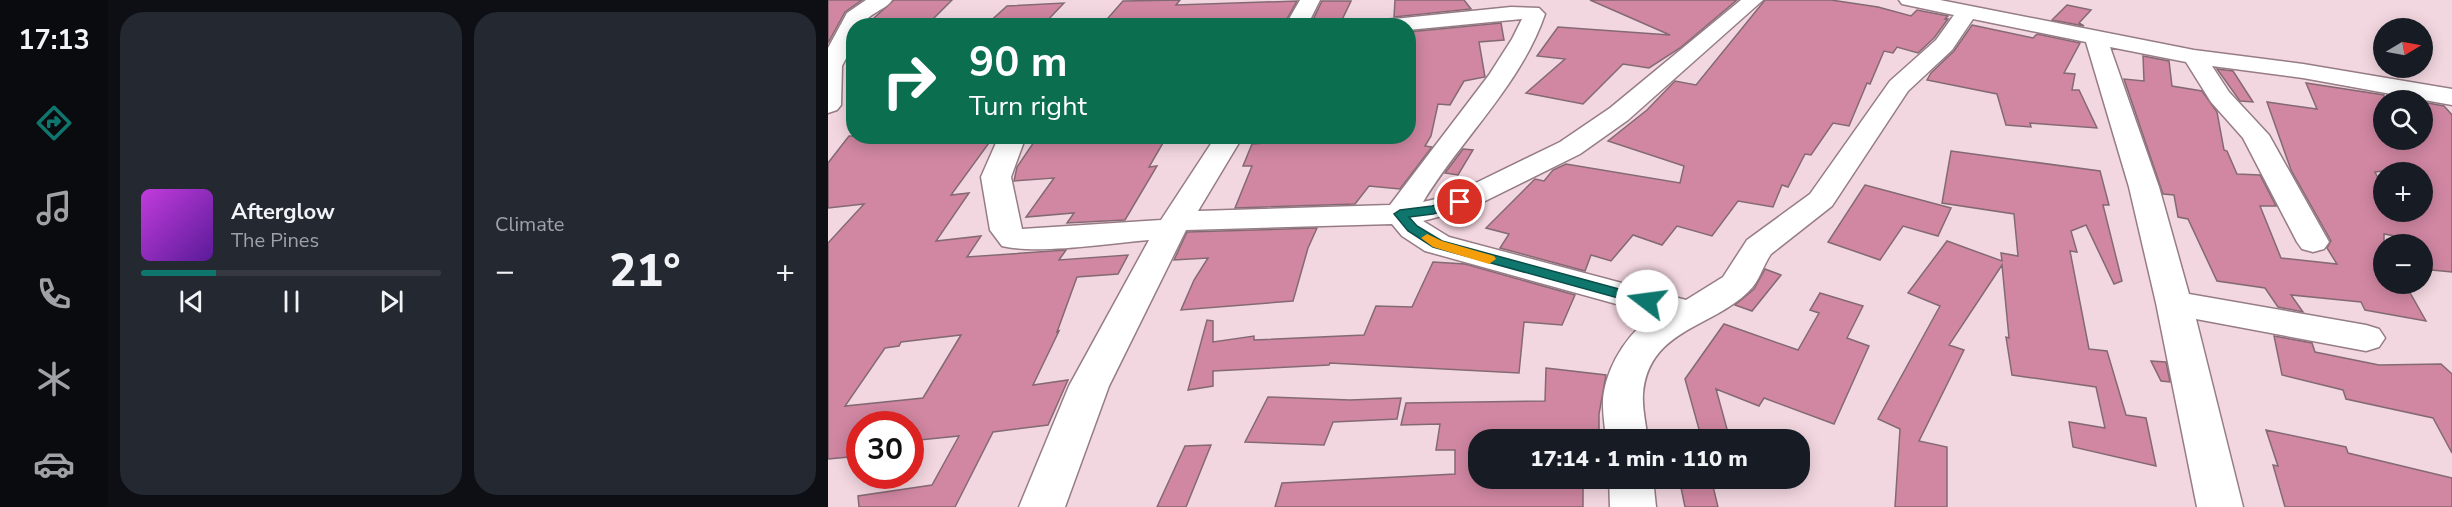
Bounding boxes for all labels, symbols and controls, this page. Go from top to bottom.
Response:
north arrow [2373,18,2433,78]
map controls [2373,18,2433,294]
text: 17:13 [18,22,90,59]
text: 90 m [969,34,1068,91]
icon: right [870,42,948,120]
text: Turn right [969,88,1087,125]
button: search [2373,90,2433,150]
icon: directions [33,102,75,144]
button: + [2373,162,2433,222]
pin [1434,176,1485,227]
icon: arrive [1443,185,1476,218]
icon: music [33,187,75,229]
text: Afterglow [231,197,335,227]
text: Climate [495,211,564,238]
text: The Pines [231,227,319,254]
button: − [2373,234,2433,294]
text: 21° [609,241,681,302]
text: − [495,249,515,294]
text: + [775,249,795,294]
position arrow [1615,269,1679,333]
icon: phone [33,273,75,315]
icon: previous [175,285,208,318]
icon: pause [275,285,308,318]
icon: next [375,285,408,318]
icon: climate [33,358,75,400]
speed limit sign: 30 [846,411,924,489]
icon: car [33,443,75,485]
text: 17:14 · 1 min · 110 m [1530,444,1748,474]

